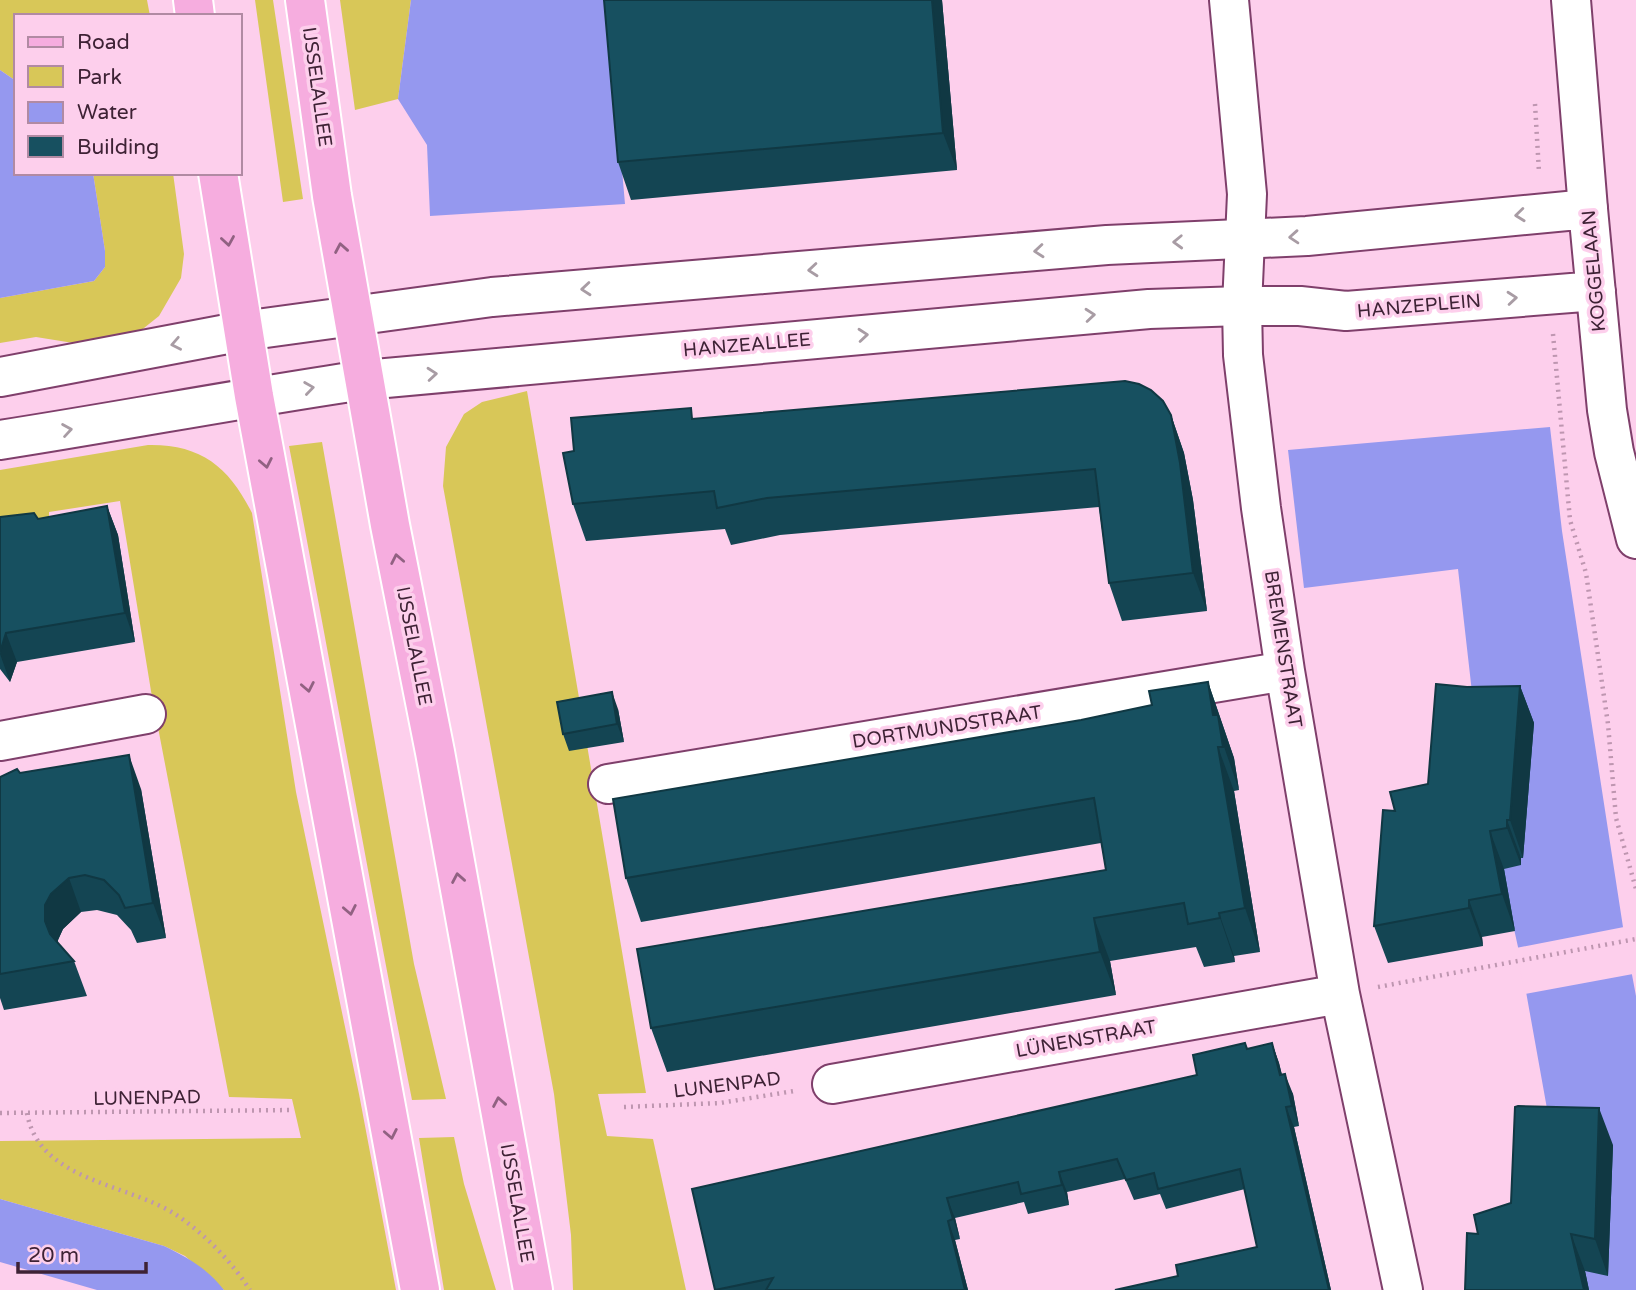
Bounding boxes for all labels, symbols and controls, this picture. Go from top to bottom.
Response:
legend [14,14,242,175]
street label: IJSSELALLEE [298,26,336,148]
text: Road [77,30,130,55]
text: Park [77,65,122,90]
text: Water [77,100,137,125]
text: Building [77,135,159,160]
one-way arrow [1515,207,1526,222]
street label: KOGGELAAN [1578,209,1610,333]
one-way arrow [1288,229,1299,244]
one-way arrow [221,235,236,247]
one-way arrow [1172,235,1183,250]
one-way arrow [334,243,349,254]
one-way arrow [1033,243,1044,258]
one-way arrow [807,262,818,277]
one-way arrow [580,281,591,296]
street label: HANZEPLEIN [1356,290,1482,322]
one-way arrow [1506,291,1517,306]
one-way arrow [1084,307,1095,322]
street label: HANZEALLEE [682,328,812,362]
one-way arrow [858,328,869,343]
one-way arrow [170,335,182,350]
one-way arrow [426,366,438,381]
one-way arrow [303,381,315,396]
one-way arrow [62,422,73,437]
one-way arrow [258,457,273,469]
one-way arrow [390,553,405,565]
street label: BREMENSTRAAT [1260,569,1306,730]
street label: IJSSELALLEE [392,585,436,707]
one-way arrow [300,681,315,693]
street label: DORTMUNDSTRAAT [851,701,1044,753]
one-way arrow [452,873,467,885]
one-way arrow [341,904,356,916]
street label: LÜNENSTRAAT [1014,1016,1158,1062]
street label: LUNENPAD [672,1068,782,1102]
street label: LUNENPAD [93,1086,201,1110]
one-way arrow [492,1096,507,1108]
one-way arrow [383,1128,398,1140]
street label: IJSSELALLEE [496,1142,538,1264]
scale bar [18,1230,145,1274]
text: 20 m [28,1243,79,1268]

